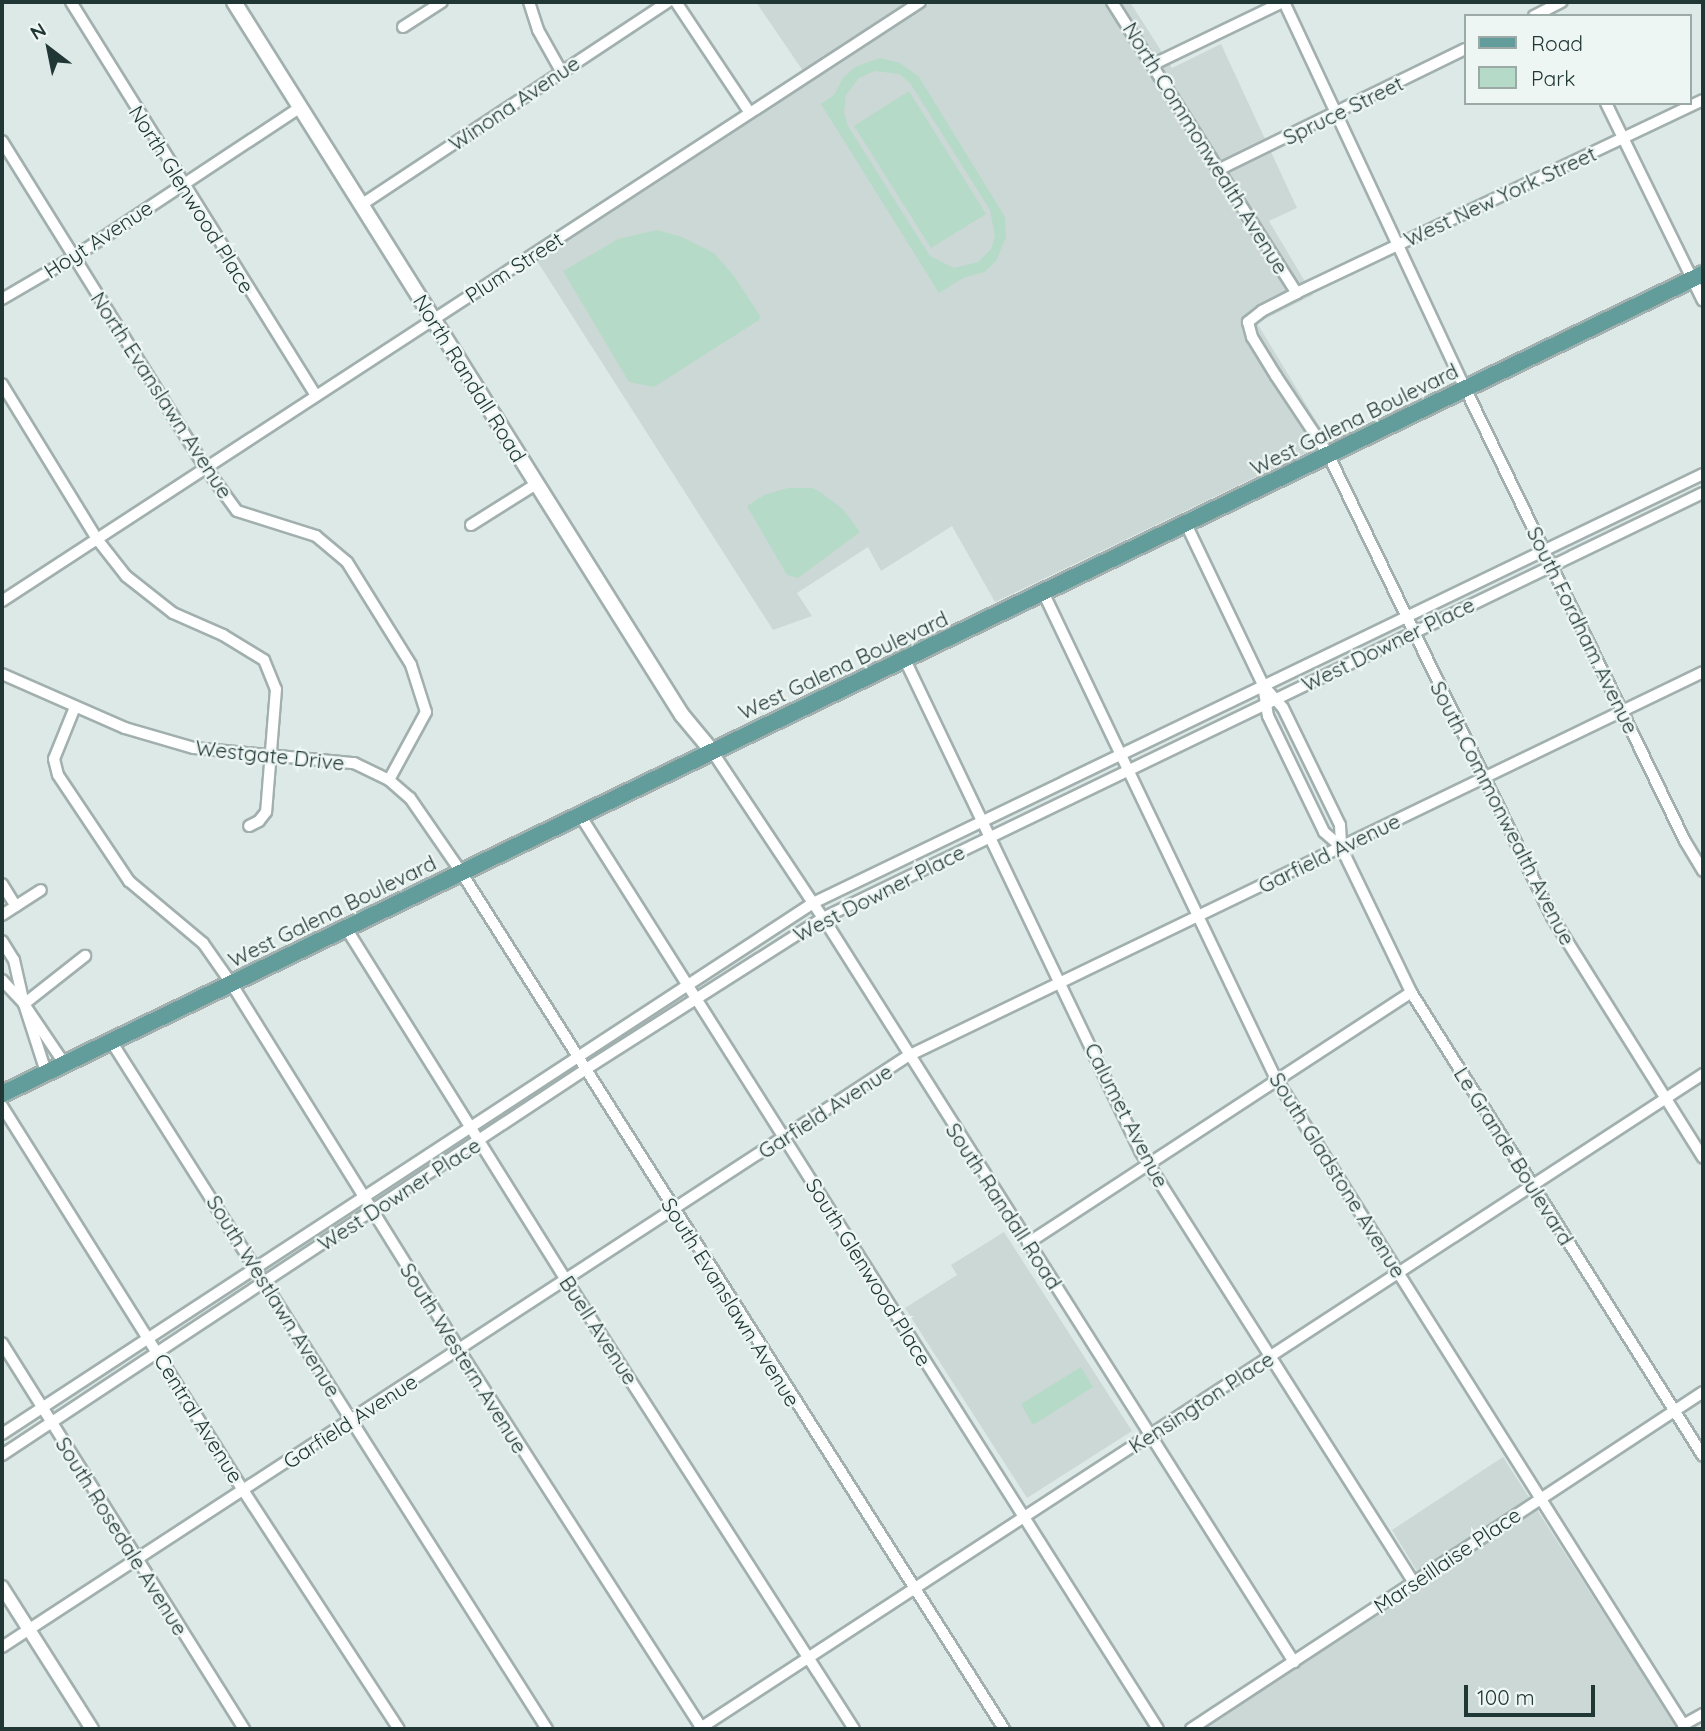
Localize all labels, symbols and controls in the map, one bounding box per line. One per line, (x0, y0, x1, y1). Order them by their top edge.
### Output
north arrow (14, 14, 84, 84)
legend (1464, 14, 1691, 105)
text: N (26, 17, 50, 45)
street label: North Commonwealth Avenue (1118, 17, 1294, 279)
text: Road (1531, 30, 1583, 56)
street label: Winona Avenue (444, 50, 584, 156)
text: Park (1531, 65, 1575, 91)
street label: Spruce Street (1279, 70, 1407, 150)
street label: North Glenwood Place (124, 101, 260, 297)
street label: West New York Street (1400, 140, 1600, 252)
street label: Hoyt Avenue (39, 195, 157, 283)
street label: Plum Street (460, 226, 568, 308)
street label: North Evanslawn Avenue (86, 287, 238, 503)
street label: North Randall Road (408, 290, 532, 466)
street label: West Galena Boulevard (1246, 358, 1462, 480)
street label: South Fordham Avenue (1522, 522, 1644, 738)
street label: West Downer Place (1298, 591, 1478, 697)
street label: West Galena Boulevard (734, 605, 952, 725)
street label: South Commonwealth Avenue (1425, 677, 1581, 949)
street label: Westgate Drive (194, 735, 346, 775)
street label: Garfield Avenue (1254, 808, 1404, 898)
street label: West Downer Place (789, 839, 969, 947)
street label: West Galena Boulevard (224, 850, 440, 972)
street label: Calumet Avenue (1080, 1039, 1174, 1191)
street label: Garfield Avenue (753, 1058, 897, 1164)
street label: Le Grande Boulevard (1449, 1062, 1579, 1250)
street label: South Gladstone Avenue (1264, 1068, 1412, 1282)
street label: South Randall Road (941, 1118, 1067, 1294)
street label: West Downer Place (313, 1132, 485, 1256)
street label: South Glenwood Place (801, 1173, 937, 1371)
street label: South Westlawn Avenue (202, 1191, 346, 1401)
street label: South Evanslawn Avenue (656, 1193, 806, 1411)
street label: South Western Avenue (395, 1258, 533, 1458)
street label: Buell Avenue (554, 1271, 644, 1389)
street label: Kensington Place (1124, 1346, 1278, 1458)
street label: Central Avenue (149, 1349, 249, 1487)
street label: Garfield Avenue (278, 1368, 422, 1474)
street label: South Rosedale Avenue (51, 1432, 193, 1640)
street label: Marseillaise Place (1369, 1502, 1525, 1618)
scale bar (1467, 1672, 1598, 1716)
text: 100 m (1477, 1684, 1535, 1710)

